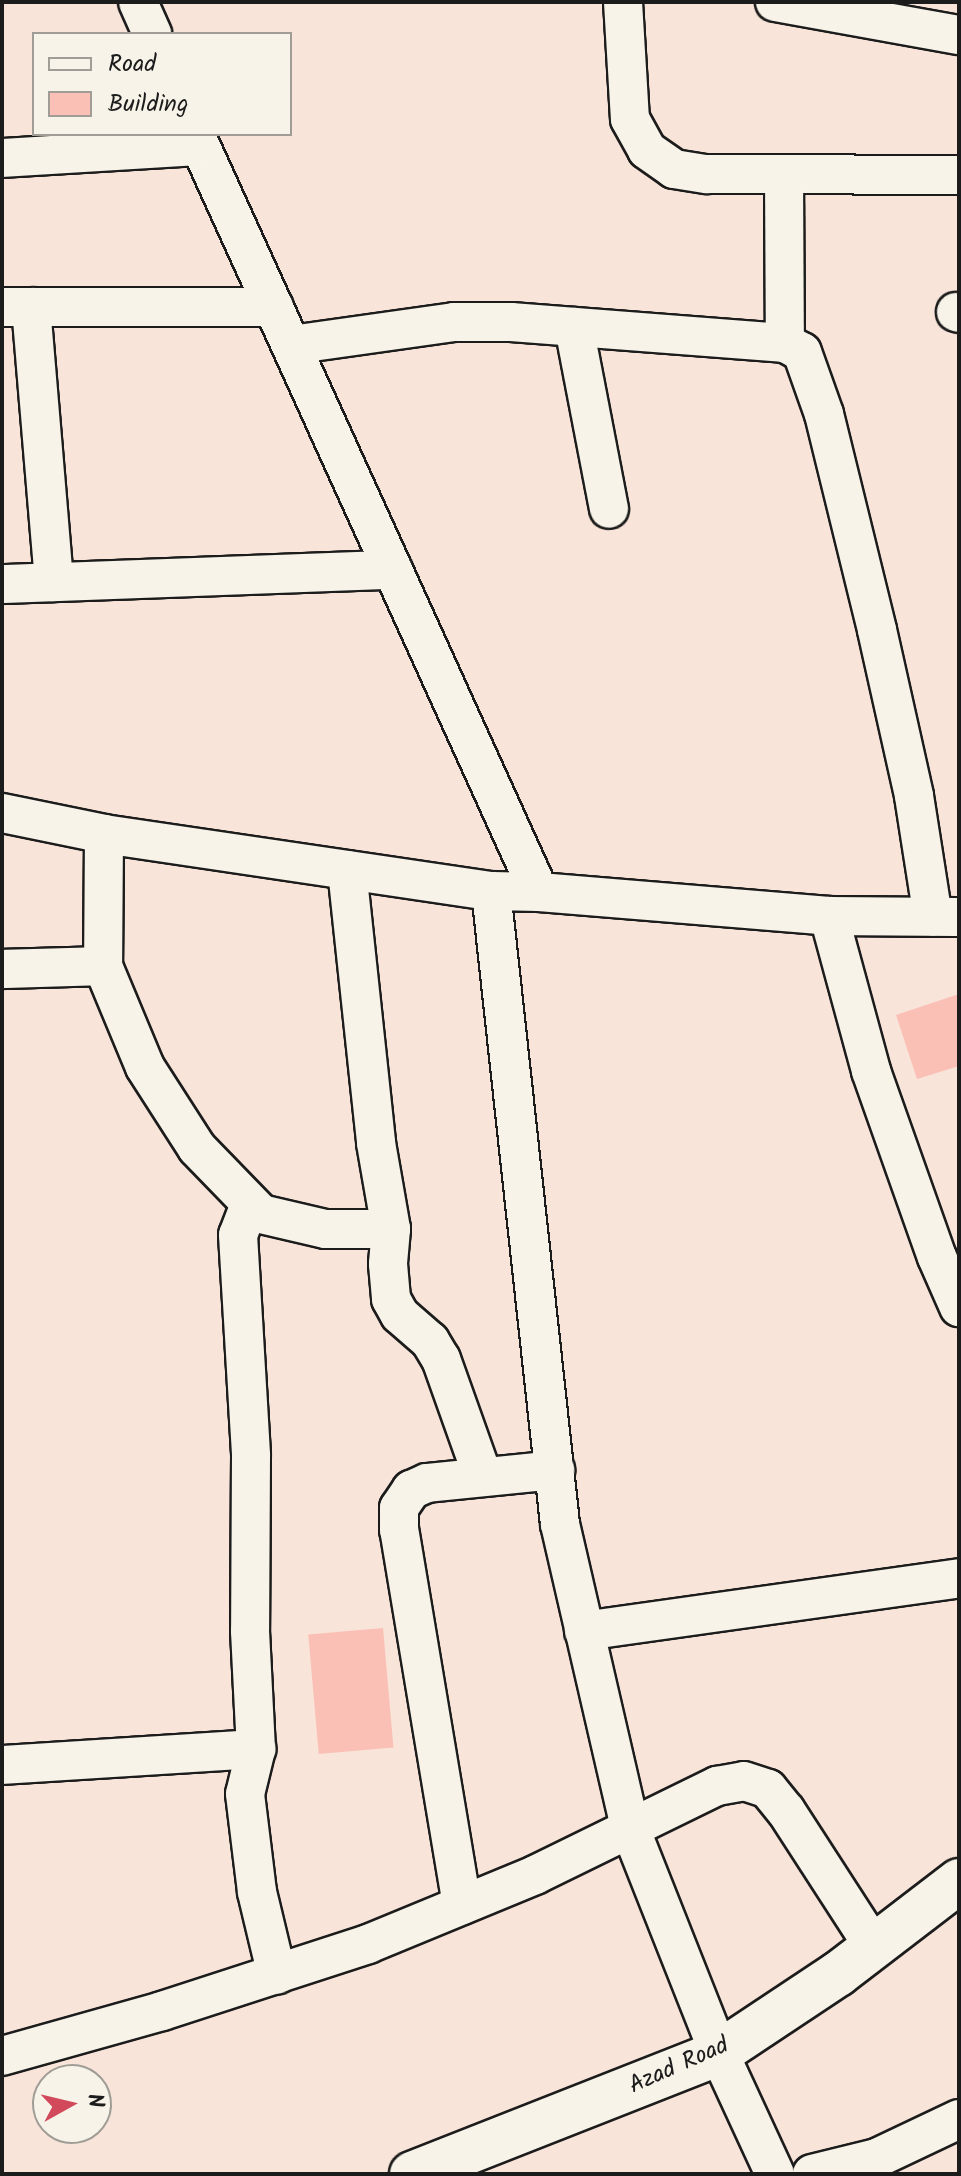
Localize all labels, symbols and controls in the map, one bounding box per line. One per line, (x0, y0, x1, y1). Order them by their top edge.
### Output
legend (32, 32, 292, 136)
text: Road (108, 45, 156, 84)
text: Building (108, 85, 188, 124)
street label: Azad Road (625, 2031, 733, 2101)
north arrow (32, 2064, 112, 2144)
text: N (76, 2092, 113, 2110)

